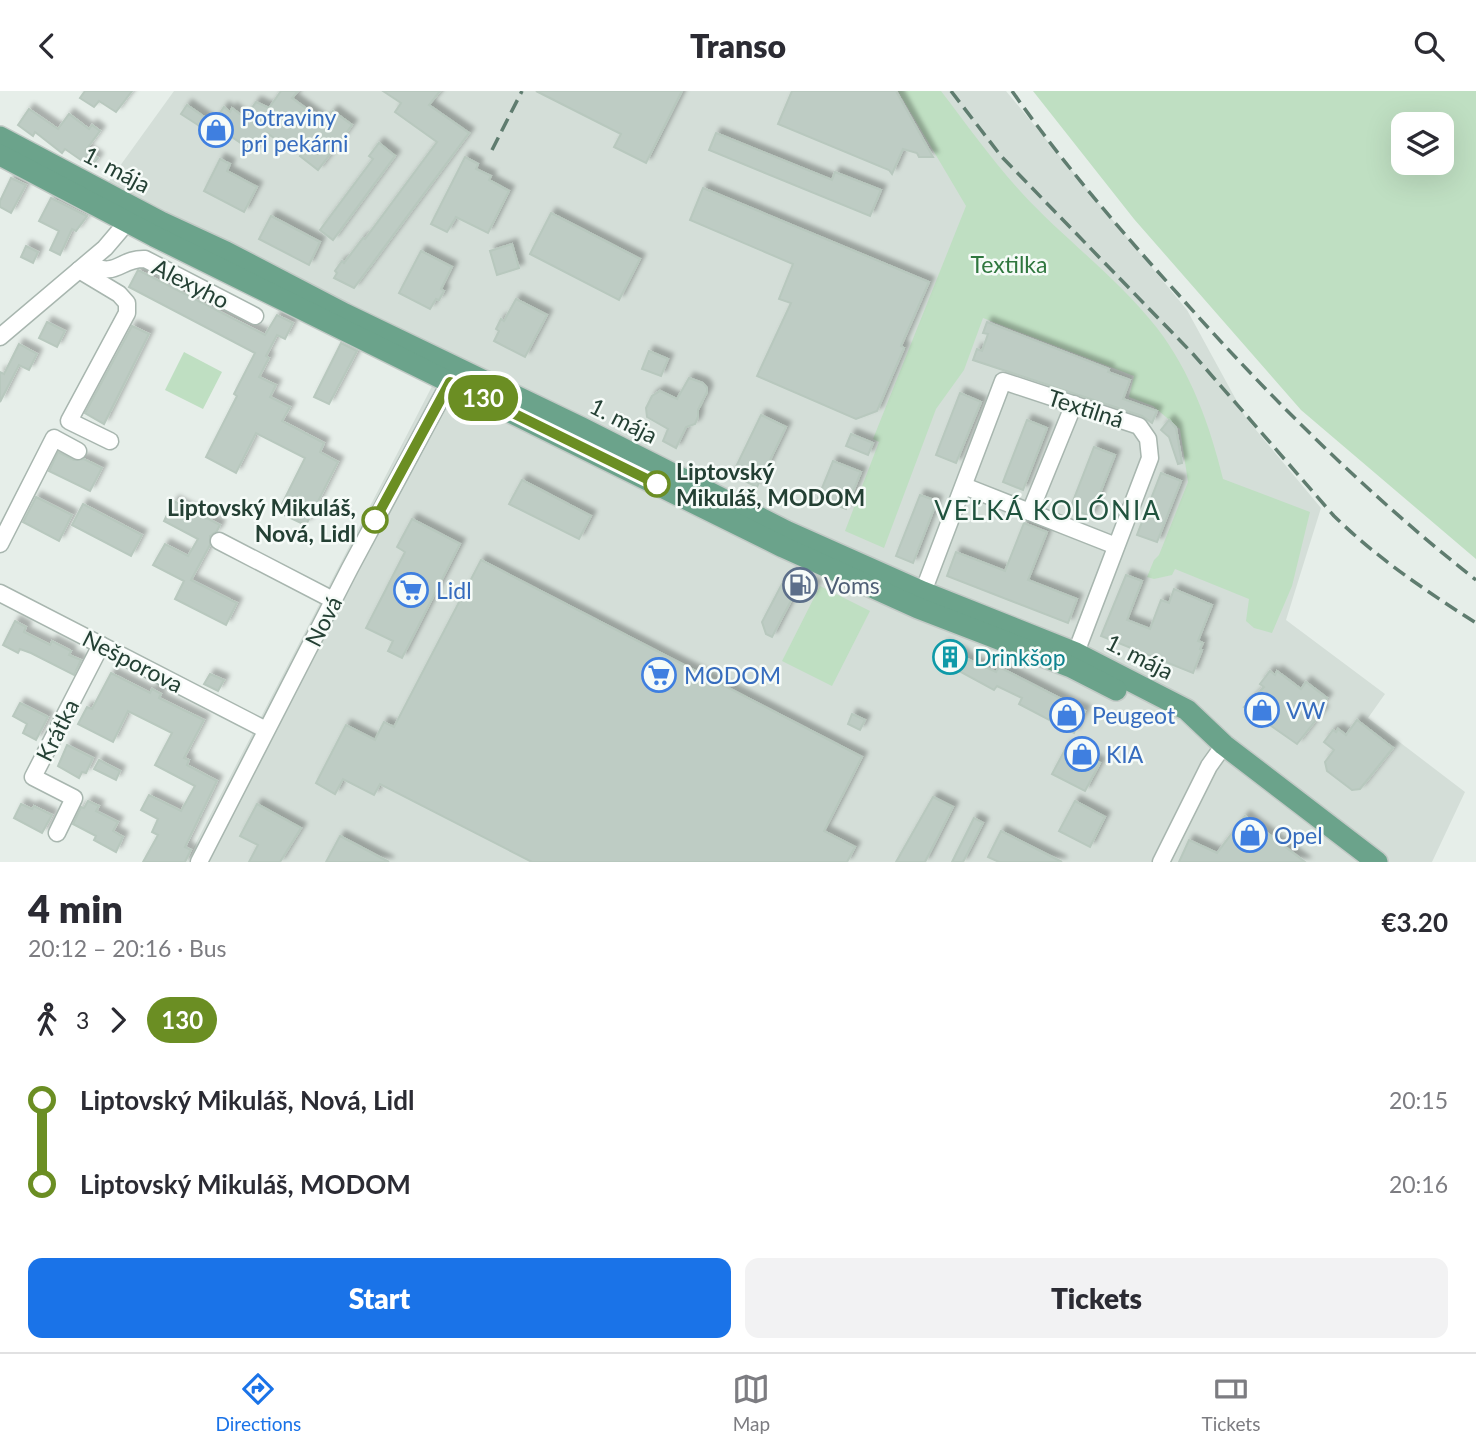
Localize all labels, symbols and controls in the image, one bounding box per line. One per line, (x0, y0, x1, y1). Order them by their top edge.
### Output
text: Transo (690, 26, 786, 65)
icon: back (28, 27, 66, 65)
icon: search (1410, 27, 1448, 65)
place label: Potraviny pri pekárni (241, 103, 349, 157)
shop icon: Potraviny pri pekárni (197, 111, 235, 149)
map controls (1391, 112, 1454, 175)
button: layers (1391, 112, 1454, 175)
street label: 1. mája (79, 140, 155, 198)
park label: Textilka (971, 250, 1047, 278)
street label: Alexyho (148, 252, 234, 314)
line badge: 130 (443, 375, 523, 421)
text: 130 (462, 383, 504, 412)
street label: Textilná (1045, 383, 1127, 433)
street label: 1. mája (586, 391, 662, 449)
place label: Liptovský Mikuláš, MODOM (676, 457, 865, 511)
marker: Liptovský Mikuláš, MODOM (644, 471, 670, 497)
place label: Liptovský Mikuláš, Nová, Lidl (167, 493, 356, 547)
district label: VEĽKÁ KOLÓNIA (934, 494, 1162, 526)
marker: Liptovský Mikuláš, Nová, Lidl (362, 507, 388, 533)
fuel station icon: Voms (781, 566, 819, 604)
supermarket icon: Lidl (392, 571, 430, 609)
place label: Voms (824, 571, 880, 599)
place label: Lidl (436, 576, 472, 604)
street label: Nová (299, 591, 347, 651)
street label: Nešporova (78, 624, 188, 698)
street label: 1. mája (1102, 627, 1178, 685)
building icon: Drinkšop (931, 638, 969, 676)
place label: Drinkšop (974, 643, 1066, 671)
supermarket icon: MODOM (640, 656, 678, 694)
place label: MODOM (684, 661, 781, 689)
shop icon: VW (1243, 691, 1281, 729)
street label: Krátka (30, 694, 84, 766)
shop icon: Peugeot (1048, 696, 1086, 734)
place label: VW (1286, 696, 1326, 724)
place label: Peugeot (1092, 701, 1176, 729)
shop icon: KIA (1063, 735, 1101, 773)
place label: KIA (1106, 740, 1144, 768)
shop icon: Opel (1231, 816, 1269, 854)
place label: Opel (1274, 821, 1323, 849)
text: 4 min (28, 885, 123, 931)
text: €3.20 (1382, 906, 1448, 938)
text: 20:12 – 20:16 · Bus (28, 934, 227, 962)
icon: walk (28, 1001, 66, 1039)
icon: forward (99, 1001, 137, 1039)
text: 130 (161, 1005, 203, 1034)
text: 3 (76, 1006, 89, 1034)
text: Liptovský Mikuláš, Nová, Lidl (80, 1084, 414, 1116)
text: 20:15 (1389, 1086, 1448, 1114)
text: Liptovský Mikuláš, MODOM (80, 1168, 411, 1200)
text: 20:16 (1389, 1170, 1448, 1198)
button: Start (28, 1258, 731, 1338)
button: Tickets (745, 1258, 1448, 1338)
tab: Directions (216, 1370, 301, 1435)
tab: Map (732, 1370, 770, 1435)
tab: Tickets (1202, 1370, 1260, 1435)

